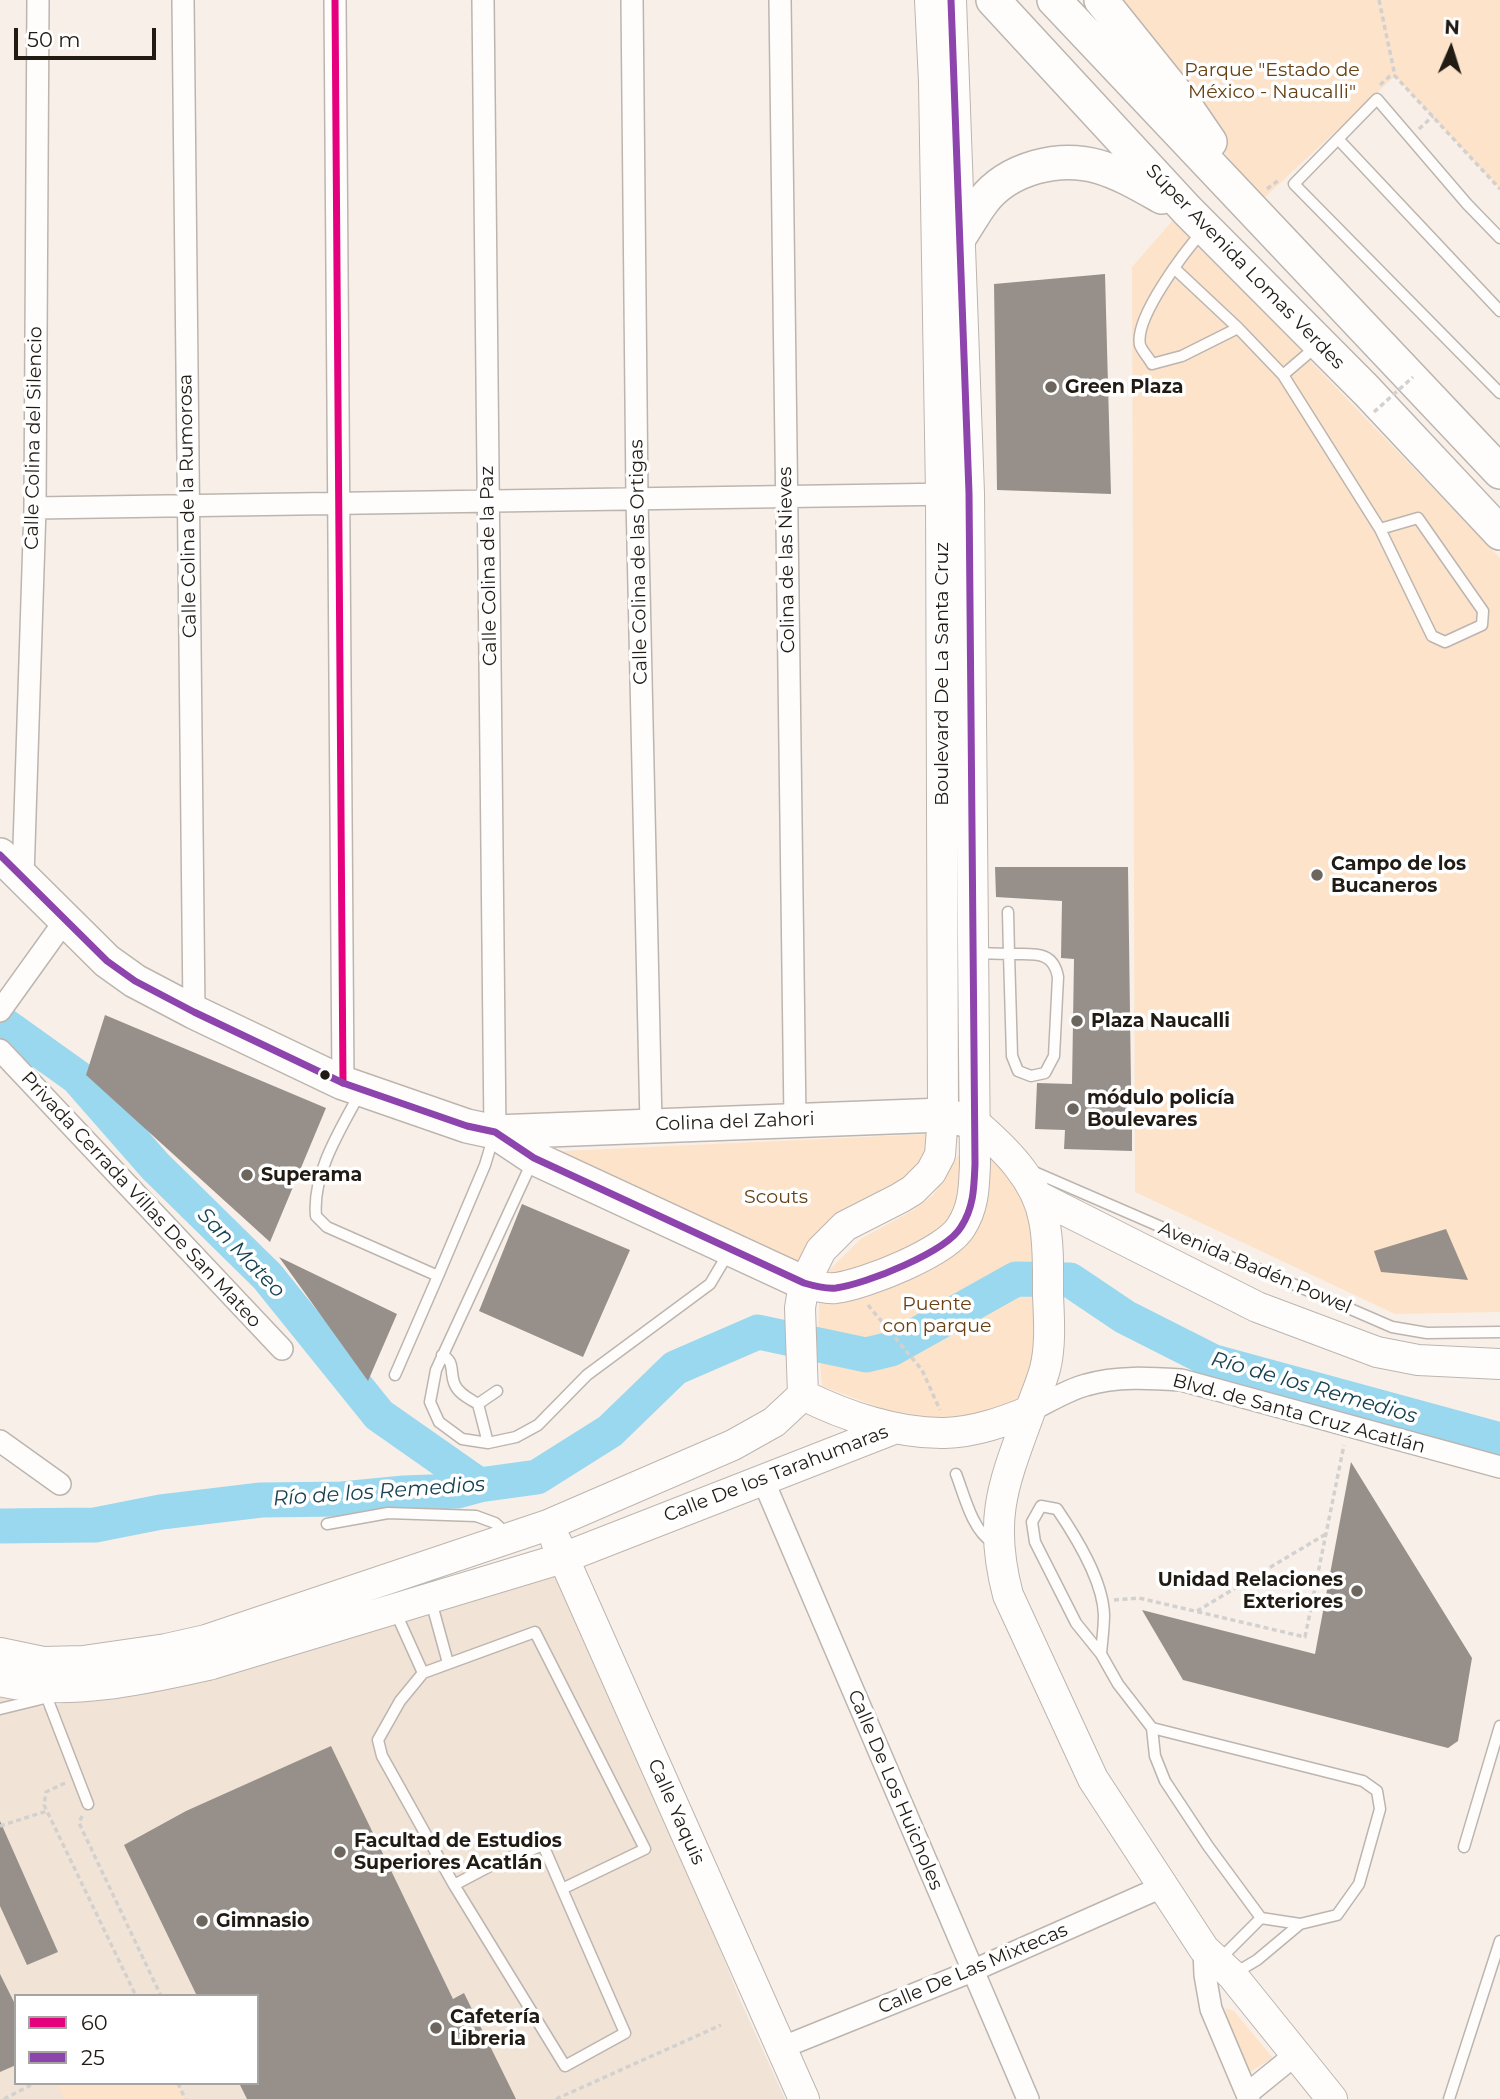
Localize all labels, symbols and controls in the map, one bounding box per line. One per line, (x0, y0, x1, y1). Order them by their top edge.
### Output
scale bar (18, 14, 159, 58)
north arrow (1416, 14, 1486, 84)
text: N (1444, 16, 1460, 39)
text: 50 m (27, 27, 81, 52)
park label: Parque "Estado de México - Naucalli" (1184, 59, 1360, 103)
street label: Súper Avenida Lomas Verdes (1141, 160, 1349, 374)
street label: Calle Colina del Silencio (21, 326, 47, 550)
street label: Calle Colina de la Rumorosa (174, 374, 202, 638)
place label: Green Plaza (1065, 376, 1184, 398)
marker: Green Plaza (1043, 379, 1059, 395)
street label: Calle Colina de las Ortigas (625, 439, 653, 685)
street label: Calle Colina de la Paz (476, 466, 502, 666)
street label: Colina de las Nieves (774, 466, 800, 654)
street label: Boulevard De La Santa Cruz (931, 542, 953, 806)
place label: Campo de los Bucaneros (1331, 853, 1466, 897)
marker: Campo de los Bucaneros (1309, 867, 1325, 883)
place label: Plaza Naucalli (1091, 1010, 1230, 1032)
marker: Plaza Naucalli (1069, 1013, 1085, 1029)
street label: Privada Cerrada Villas De San Mateo (16, 1067, 266, 1333)
unlabelled marker (318, 1068, 332, 1082)
place label: módulo policía Boulevares (1087, 1087, 1235, 1131)
marker: módulo policía Boulevares (1065, 1101, 1081, 1117)
street label: Colina del Zahori (655, 1108, 815, 1136)
place label: Superama (261, 1164, 362, 1186)
marker: Superama (239, 1167, 255, 1183)
park label: Scouts (744, 1186, 808, 1208)
water label: San Mateo (192, 1203, 290, 1303)
street label: Avenida Badén Powel (1155, 1217, 1355, 1319)
park label: Puente con parque (883, 1293, 991, 1337)
water label: Río de los Remedios (1208, 1347, 1420, 1429)
street label: Blvd. de Santa Cruz Acatlán (1170, 1369, 1428, 1459)
street label: Calle De los Tarahumaras (661, 1421, 891, 1527)
water label: Río de los Remedios (272, 1472, 486, 1512)
place label: Unidad Relaciones Exteriores (1158, 1569, 1343, 1613)
marker: Unidad Relaciones Exteriores (1349, 1583, 1365, 1599)
street label: Calle De Los Huicholes (842, 1687, 948, 1893)
street label: Calle Yaquis (643, 1756, 709, 1868)
place label: Facultad de Estudios Superiores Acatlán (354, 1830, 562, 1874)
marker: Facultad de Estudios Superiores Acatlán (332, 1844, 348, 1860)
place label: Gimnasio (216, 1910, 309, 1932)
marker: Gimnasio (194, 1913, 210, 1929)
street label: Calle De Las Mixtecas (875, 1919, 1071, 2019)
legend (14, 1994, 259, 2085)
place label: Cafetería Libreria (450, 2006, 540, 2050)
text: 60 (81, 2010, 108, 2035)
marker: Cafetería Libreria (428, 2020, 444, 2036)
text: 25 (81, 2045, 105, 2070)

